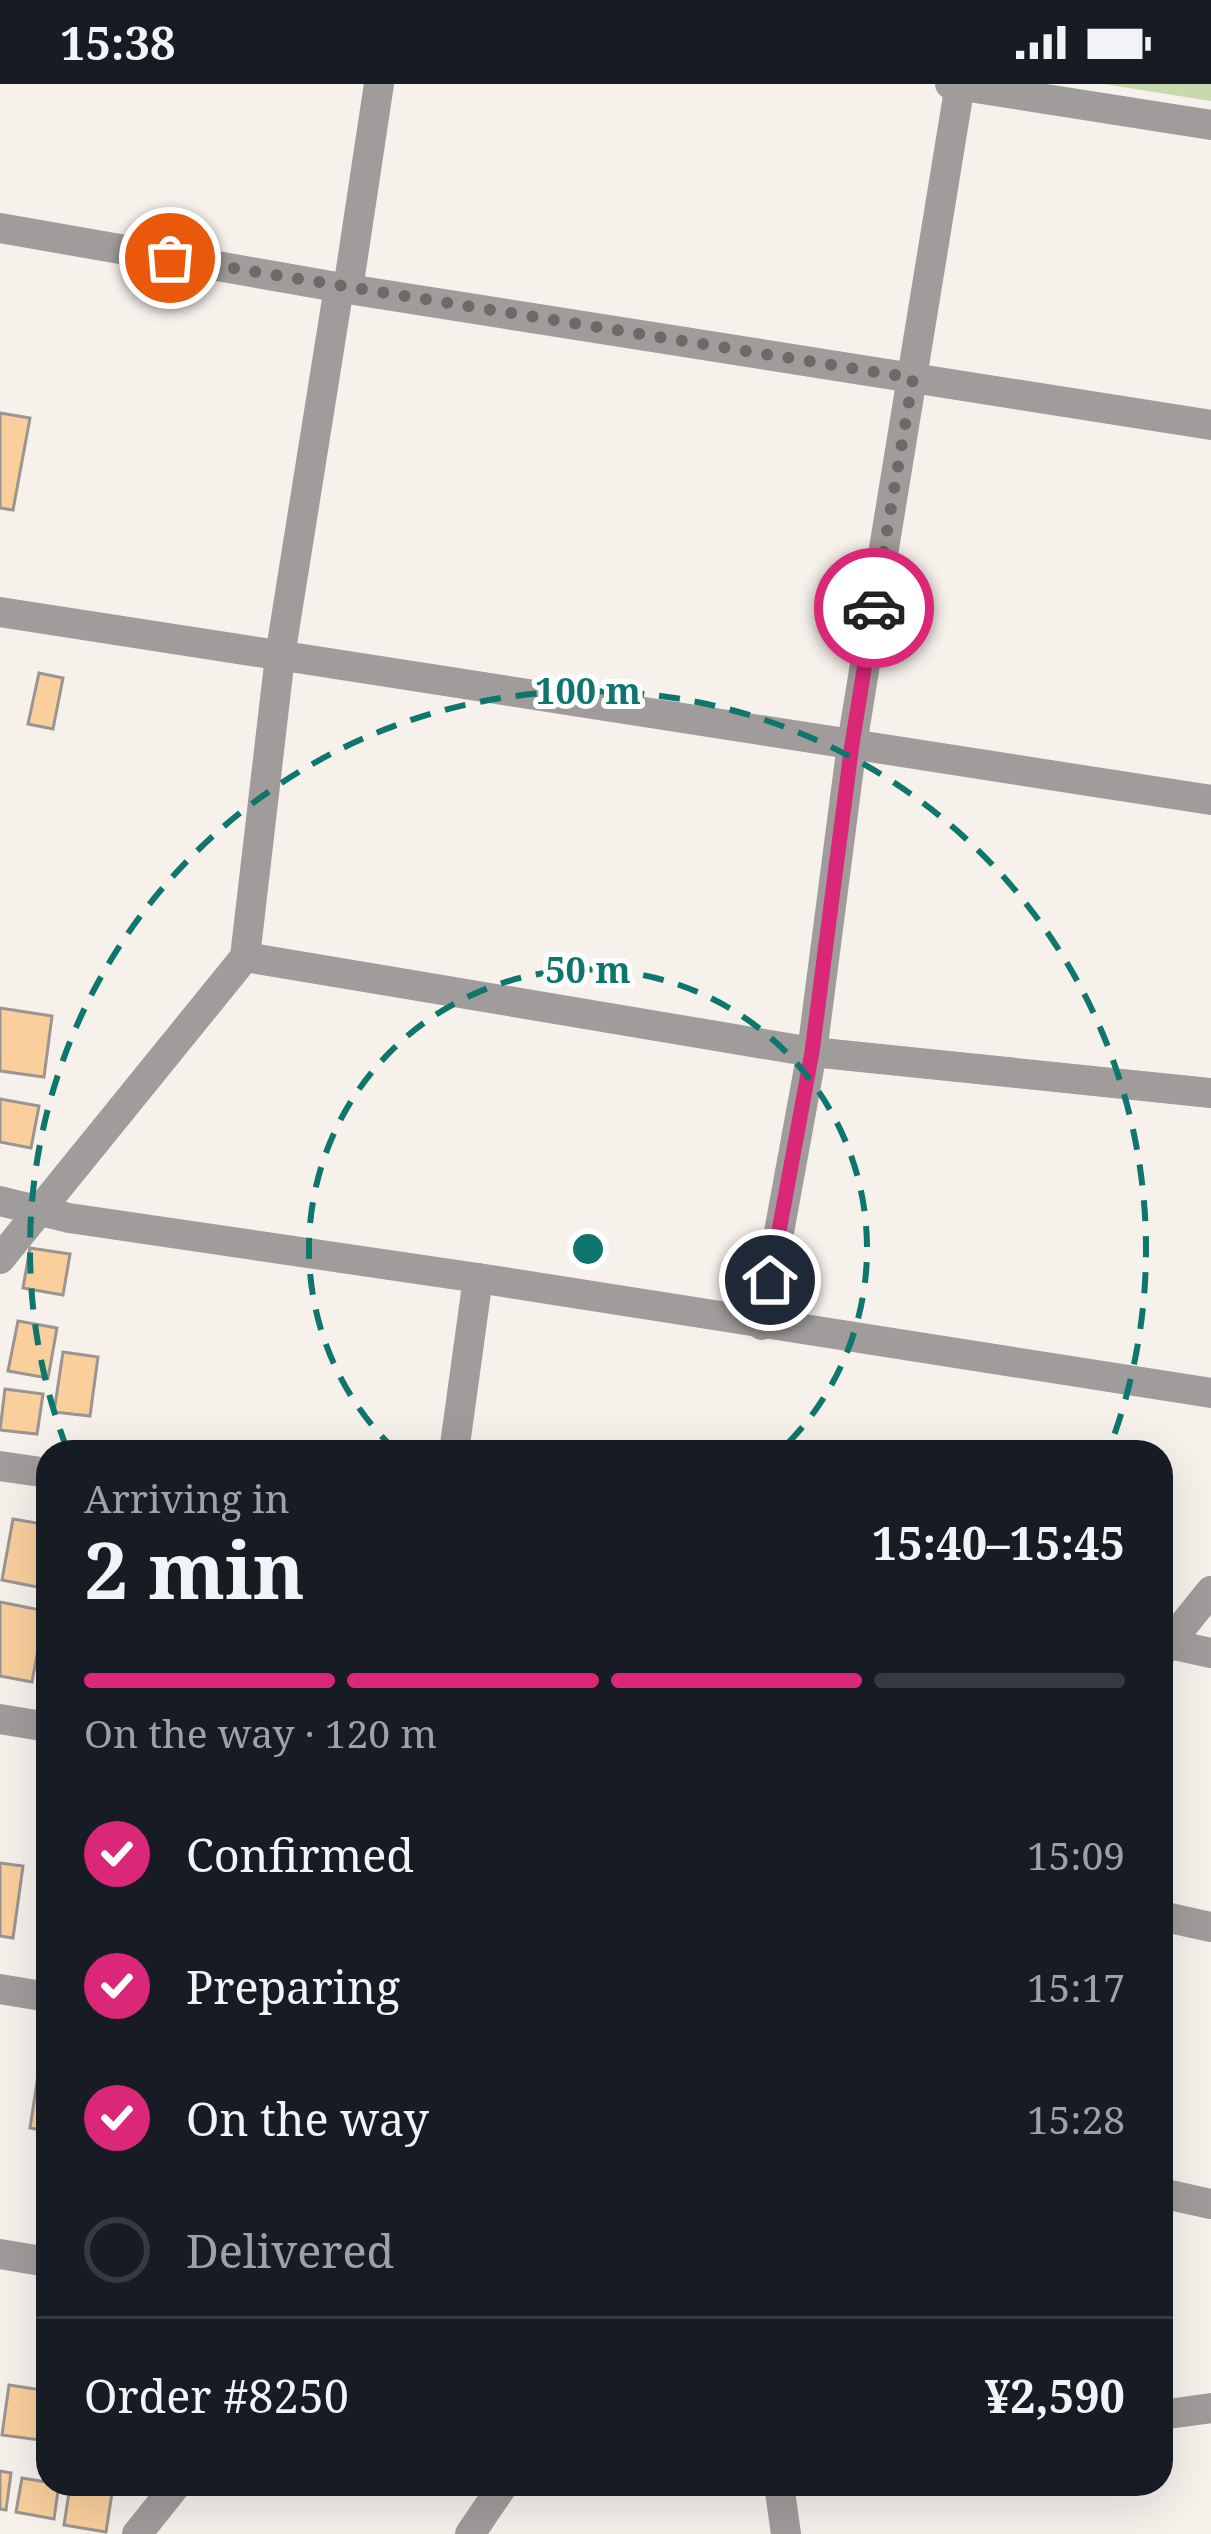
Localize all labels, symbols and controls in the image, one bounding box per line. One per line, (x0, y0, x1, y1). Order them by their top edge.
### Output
text: 15:38 (60, 12, 175, 73)
pin (119, 207, 221, 309)
icon: bag (137, 225, 203, 291)
courier (814, 548, 934, 668)
icon: car (841, 575, 907, 641)
text: 100 m (535, 666, 641, 715)
text: 50 m (545, 945, 631, 994)
centre of rings (567, 1228, 609, 1270)
pin (719, 1229, 821, 1331)
icon: home (737, 1247, 803, 1313)
text: Arriving in (84, 1471, 290, 1524)
text: 15:40–15:45 (872, 1512, 1125, 1573)
text: 2 min (84, 1516, 305, 1622)
text: On the way · 120 m (84, 1706, 437, 1759)
icon: check (84, 1821, 150, 1887)
text: Confirmed (186, 1824, 414, 1885)
text: 15:09 (1027, 1828, 1125, 1881)
icon: check (84, 1953, 150, 2019)
text: Preparing (186, 1956, 400, 2017)
text: 15:17 (1027, 1960, 1125, 2013)
icon: check (84, 2085, 150, 2151)
text: On the way (186, 2088, 429, 2149)
text: 15:28 (1027, 2092, 1125, 2145)
text: Delivered (186, 2220, 394, 2281)
text: Order #8250 (84, 2365, 349, 2426)
text: ¥2,590 (985, 2365, 1125, 2426)

